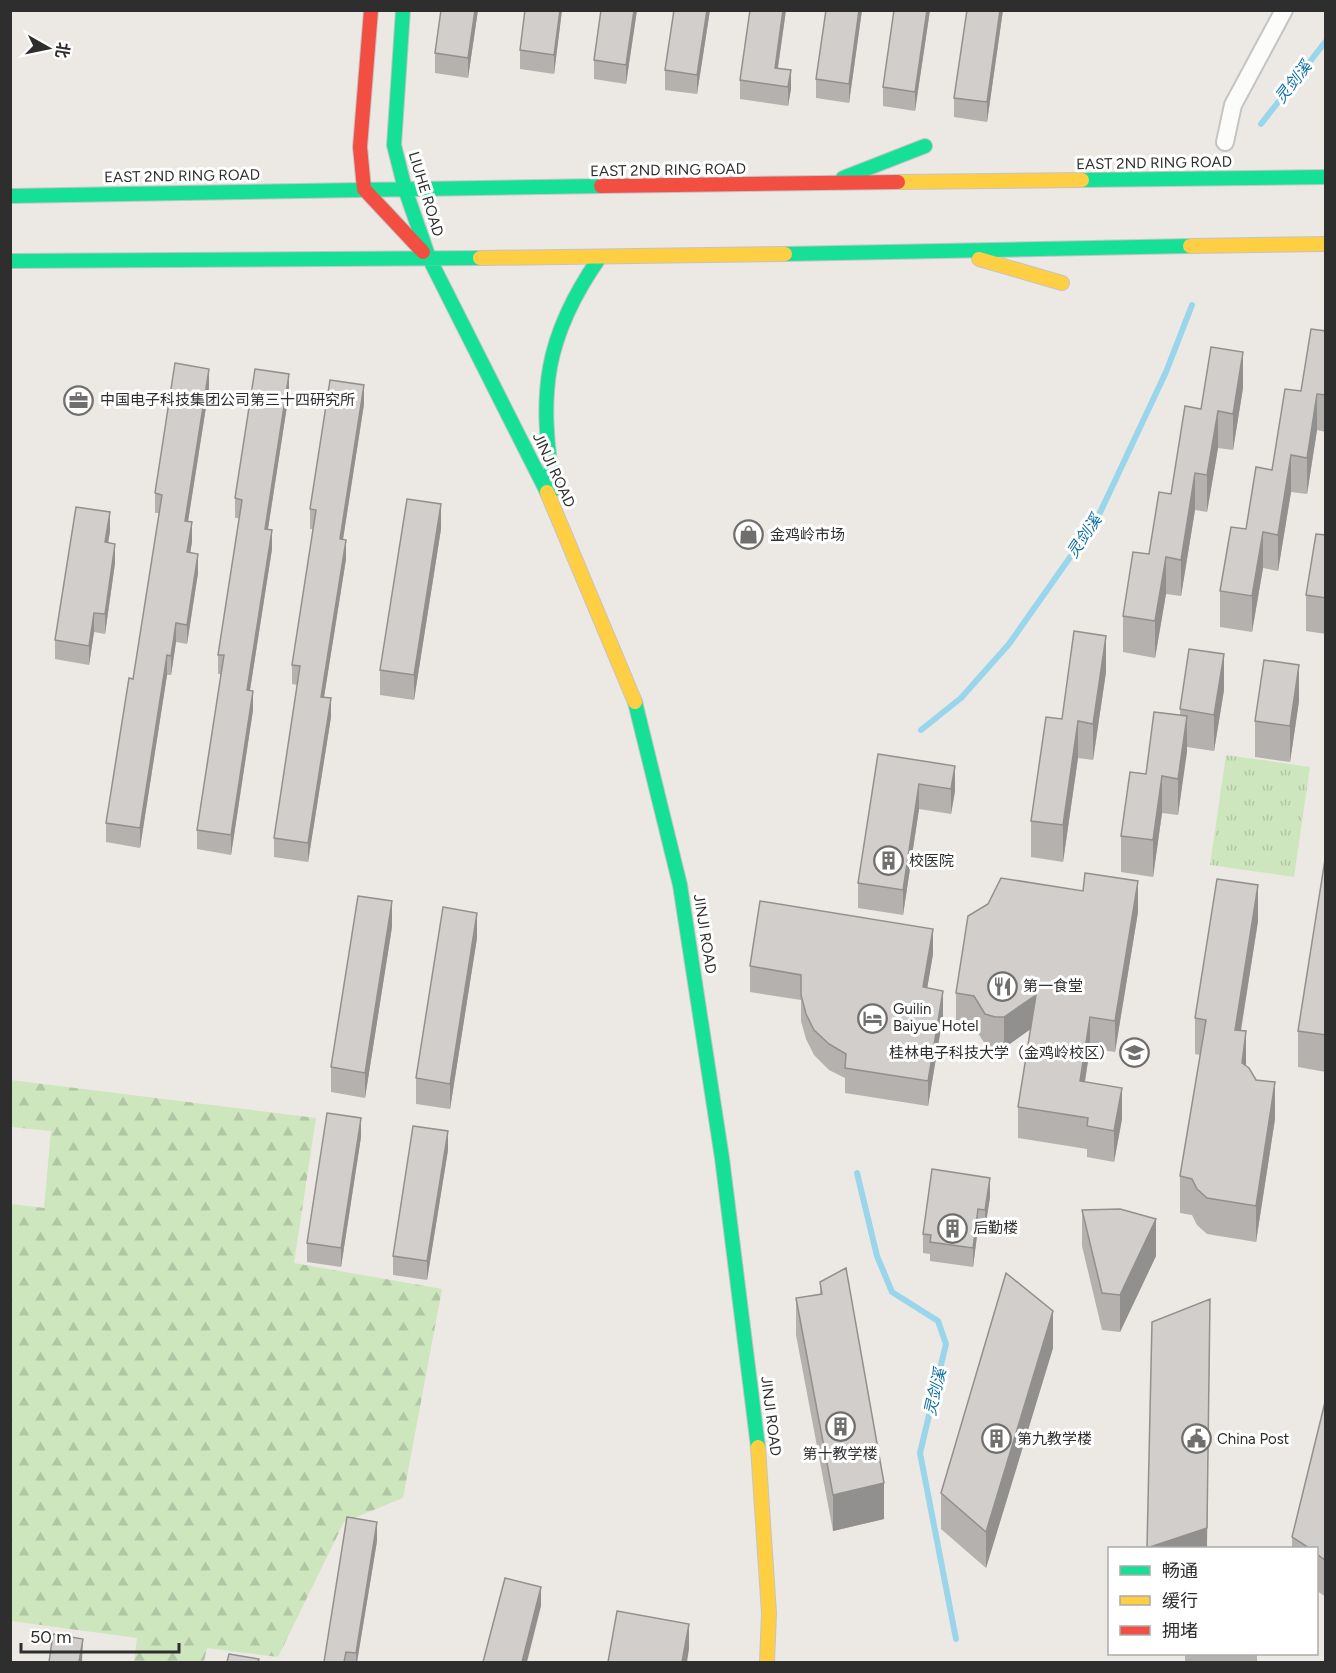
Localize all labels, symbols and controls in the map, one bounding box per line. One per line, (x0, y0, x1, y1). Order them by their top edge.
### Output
north arrow (18, 18, 78, 78)
text: 北 (52, 41, 73, 60)
water label: 灵剑溪 (1271, 56, 1316, 107)
street label: LIUHE ROAD (405, 149, 447, 239)
street label: EAST 2ND RING ROAD (1076, 153, 1232, 173)
street label: EAST 2ND RING ROAD (590, 160, 746, 180)
street label: EAST 2ND RING ROAD (104, 166, 260, 186)
office icon: 中国电子科技集团公司第三十四研究所 (63, 384, 95, 416)
place label: 中国电子科技集团公司第三十四研究所 (100, 391, 355, 409)
street label: JINJI ROAD (529, 430, 579, 510)
water label: 灵剑溪 (1063, 509, 1106, 561)
shop icon: 金鸡岭市场 (733, 519, 765, 551)
place label: 金鸡岭市场 (770, 526, 845, 544)
building icon: 校医院 (872, 845, 904, 877)
place label: 校医院 (909, 852, 954, 870)
street label: JINJI ROAD (690, 893, 720, 975)
restaurant icon: 第一食堂 (986, 970, 1018, 1002)
place label: 第一食堂 (1023, 977, 1083, 995)
place label: Guilin Baiyue Hotel (893, 1000, 979, 1035)
hotel icon: Guilin Baiyue Hotel (856, 1002, 888, 1034)
school or university icon: 桂林电子科技大学（金鸡岭校区） (1119, 1037, 1151, 1069)
place label: 桂林电子科技大学（金鸡岭校区） (889, 1044, 1114, 1062)
building icon: 后勤楼 (936, 1212, 968, 1244)
place label: 后勤楼 (973, 1219, 1018, 1237)
water label: 灵剑溪 (920, 1365, 950, 1418)
street label: JINJI ROAD (757, 1375, 785, 1457)
building icon: 第十教学楼 (824, 1411, 856, 1443)
building icon: 第九教学楼 (980, 1423, 1012, 1455)
public building icon: China Post (1180, 1423, 1212, 1455)
place label: 第九教学楼 (1017, 1430, 1092, 1448)
place label: China Post (1217, 1430, 1290, 1448)
place label: 第十教学楼 (802, 1445, 878, 1463)
legend (1108, 1547, 1318, 1655)
text: 畅通 (1162, 1560, 1198, 1582)
text: 缓行 (1162, 1590, 1198, 1612)
scale bar (21, 1616, 178, 1654)
text: 拥堵 (1162, 1620, 1198, 1642)
text: 50 m (30, 1626, 72, 1648)

